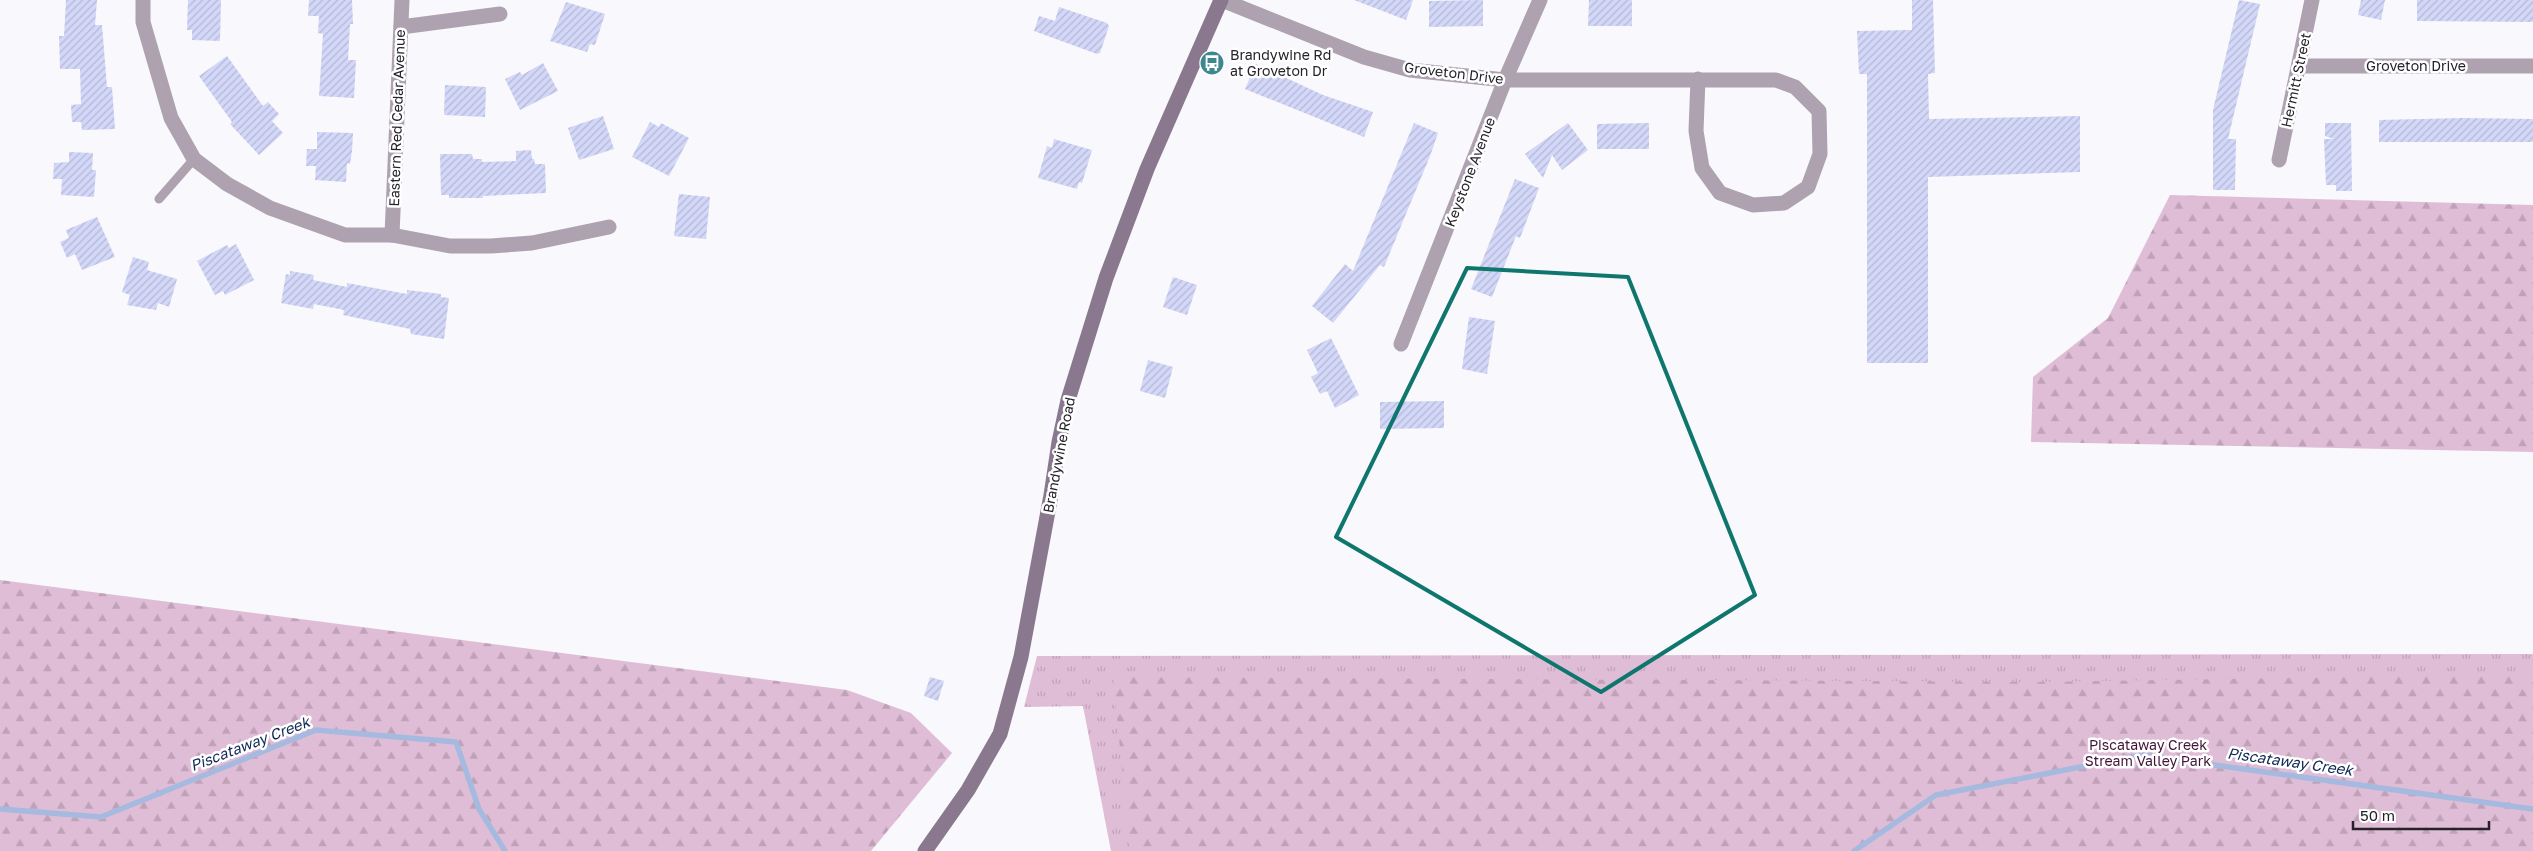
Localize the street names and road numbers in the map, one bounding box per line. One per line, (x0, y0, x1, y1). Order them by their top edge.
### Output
street label: Eastern Red Cedar Avenue (385, 29, 408, 207)
street label: Hermitt Street (2277, 31, 2314, 129)
street label: Groveton Drive (2366, 57, 2466, 74)
street label: Groveton Drive (1403, 58, 1505, 87)
street label: Keystone Avenue (1441, 115, 1498, 229)
street label: Brandywine Road (1039, 396, 1078, 514)

